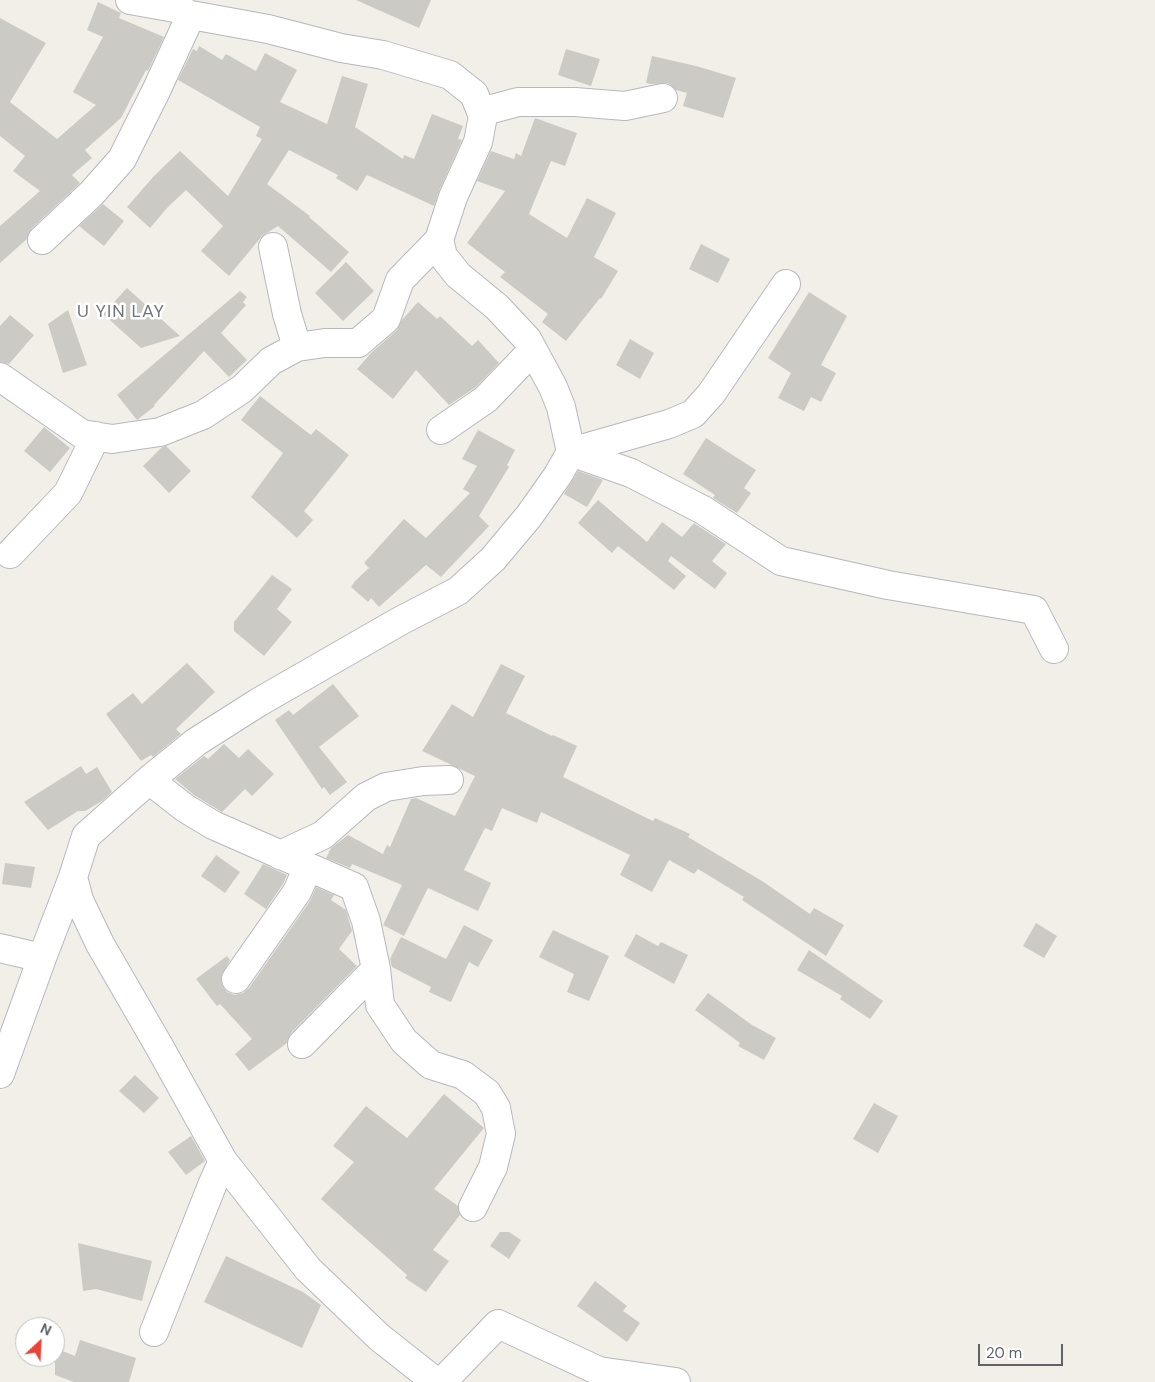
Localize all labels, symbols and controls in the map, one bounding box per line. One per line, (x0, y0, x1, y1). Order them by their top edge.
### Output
district label: U YIN LAY (76, 301, 166, 323)
north arrow (15, 1317, 65, 1367)
text: N (37, 1319, 54, 1340)
scale bar (980, 1334, 1065, 1366)
text: 20 m (986, 1343, 1022, 1363)

